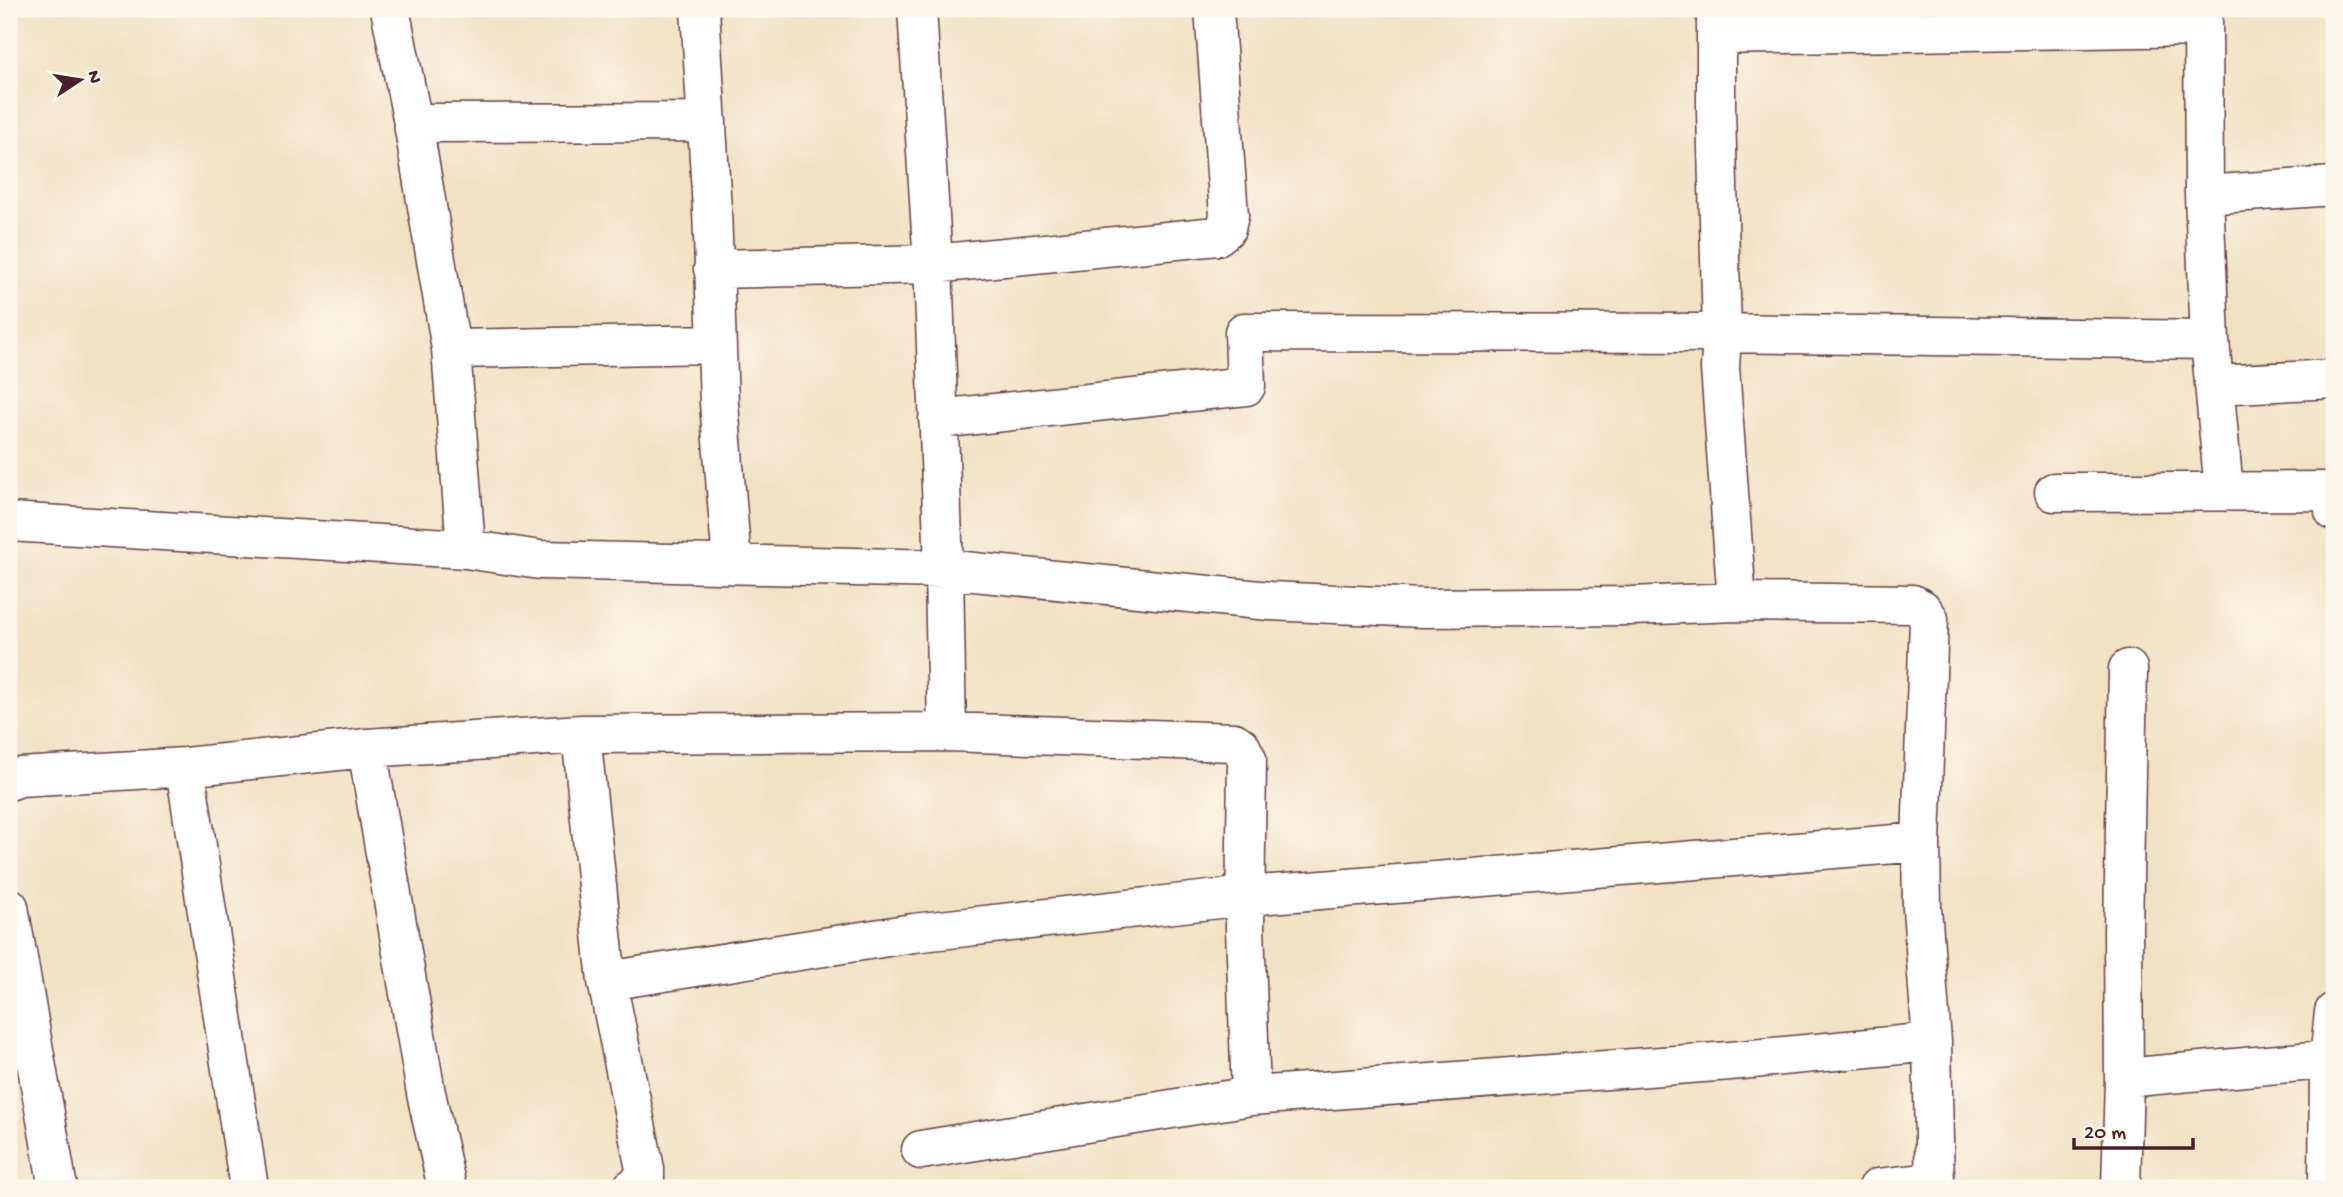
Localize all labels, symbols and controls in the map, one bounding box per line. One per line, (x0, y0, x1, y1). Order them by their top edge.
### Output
north arrow (46, 46, 116, 116)
text: N (81, 69, 106, 86)
scale bar (2074, 1106, 2192, 1150)
text: 20 m (2084, 1122, 2126, 1147)

